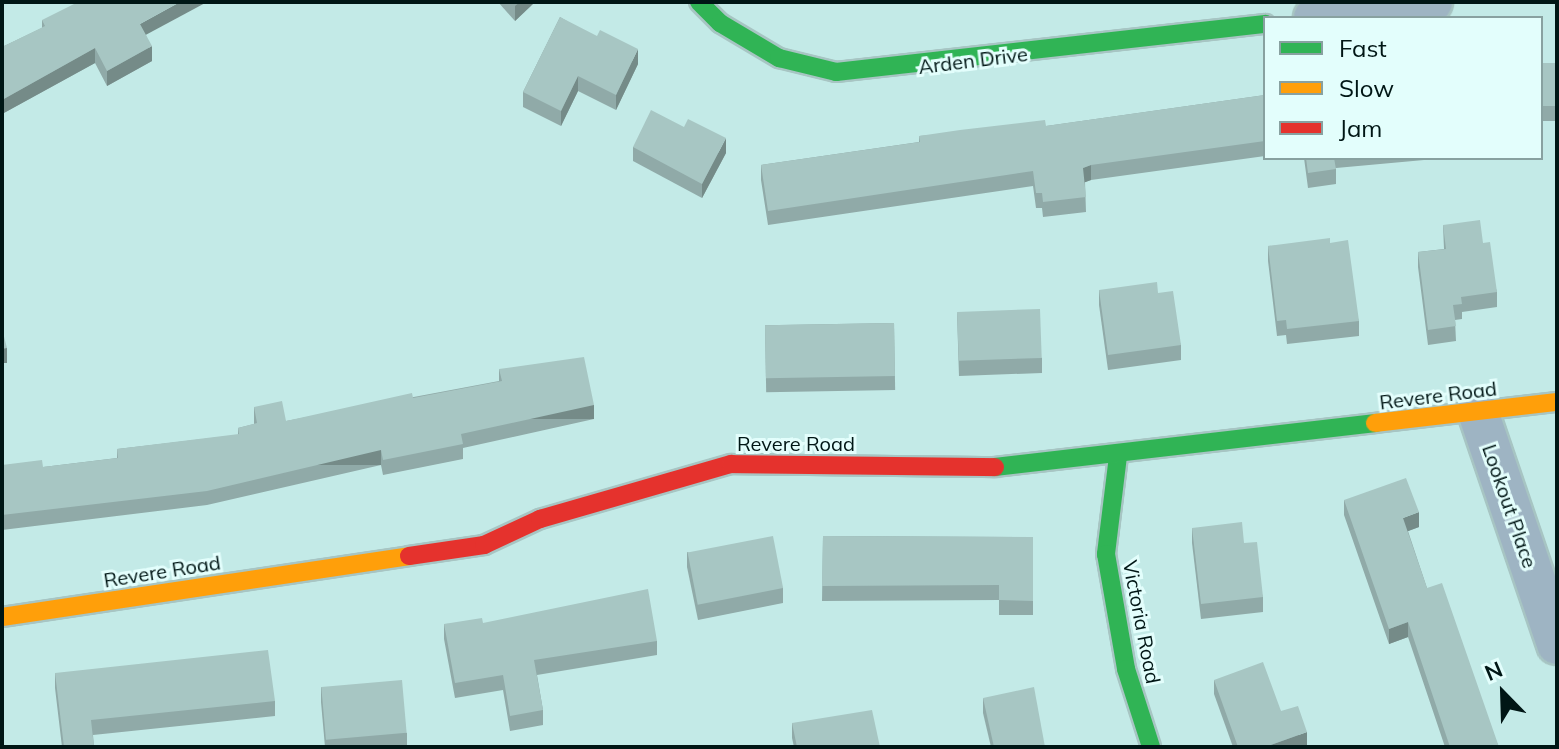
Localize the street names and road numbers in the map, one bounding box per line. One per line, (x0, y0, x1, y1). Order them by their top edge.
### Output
street label: Arden Drive (917, 41, 1029, 79)
street label: Revere Road (1378, 376, 1498, 414)
street label: Revere Road (737, 431, 855, 455)
street label: Lookout Place (1478, 441, 1542, 571)
street label: Revere Road (102, 550, 222, 592)
street label: Victoria Road (1118, 558, 1166, 686)

